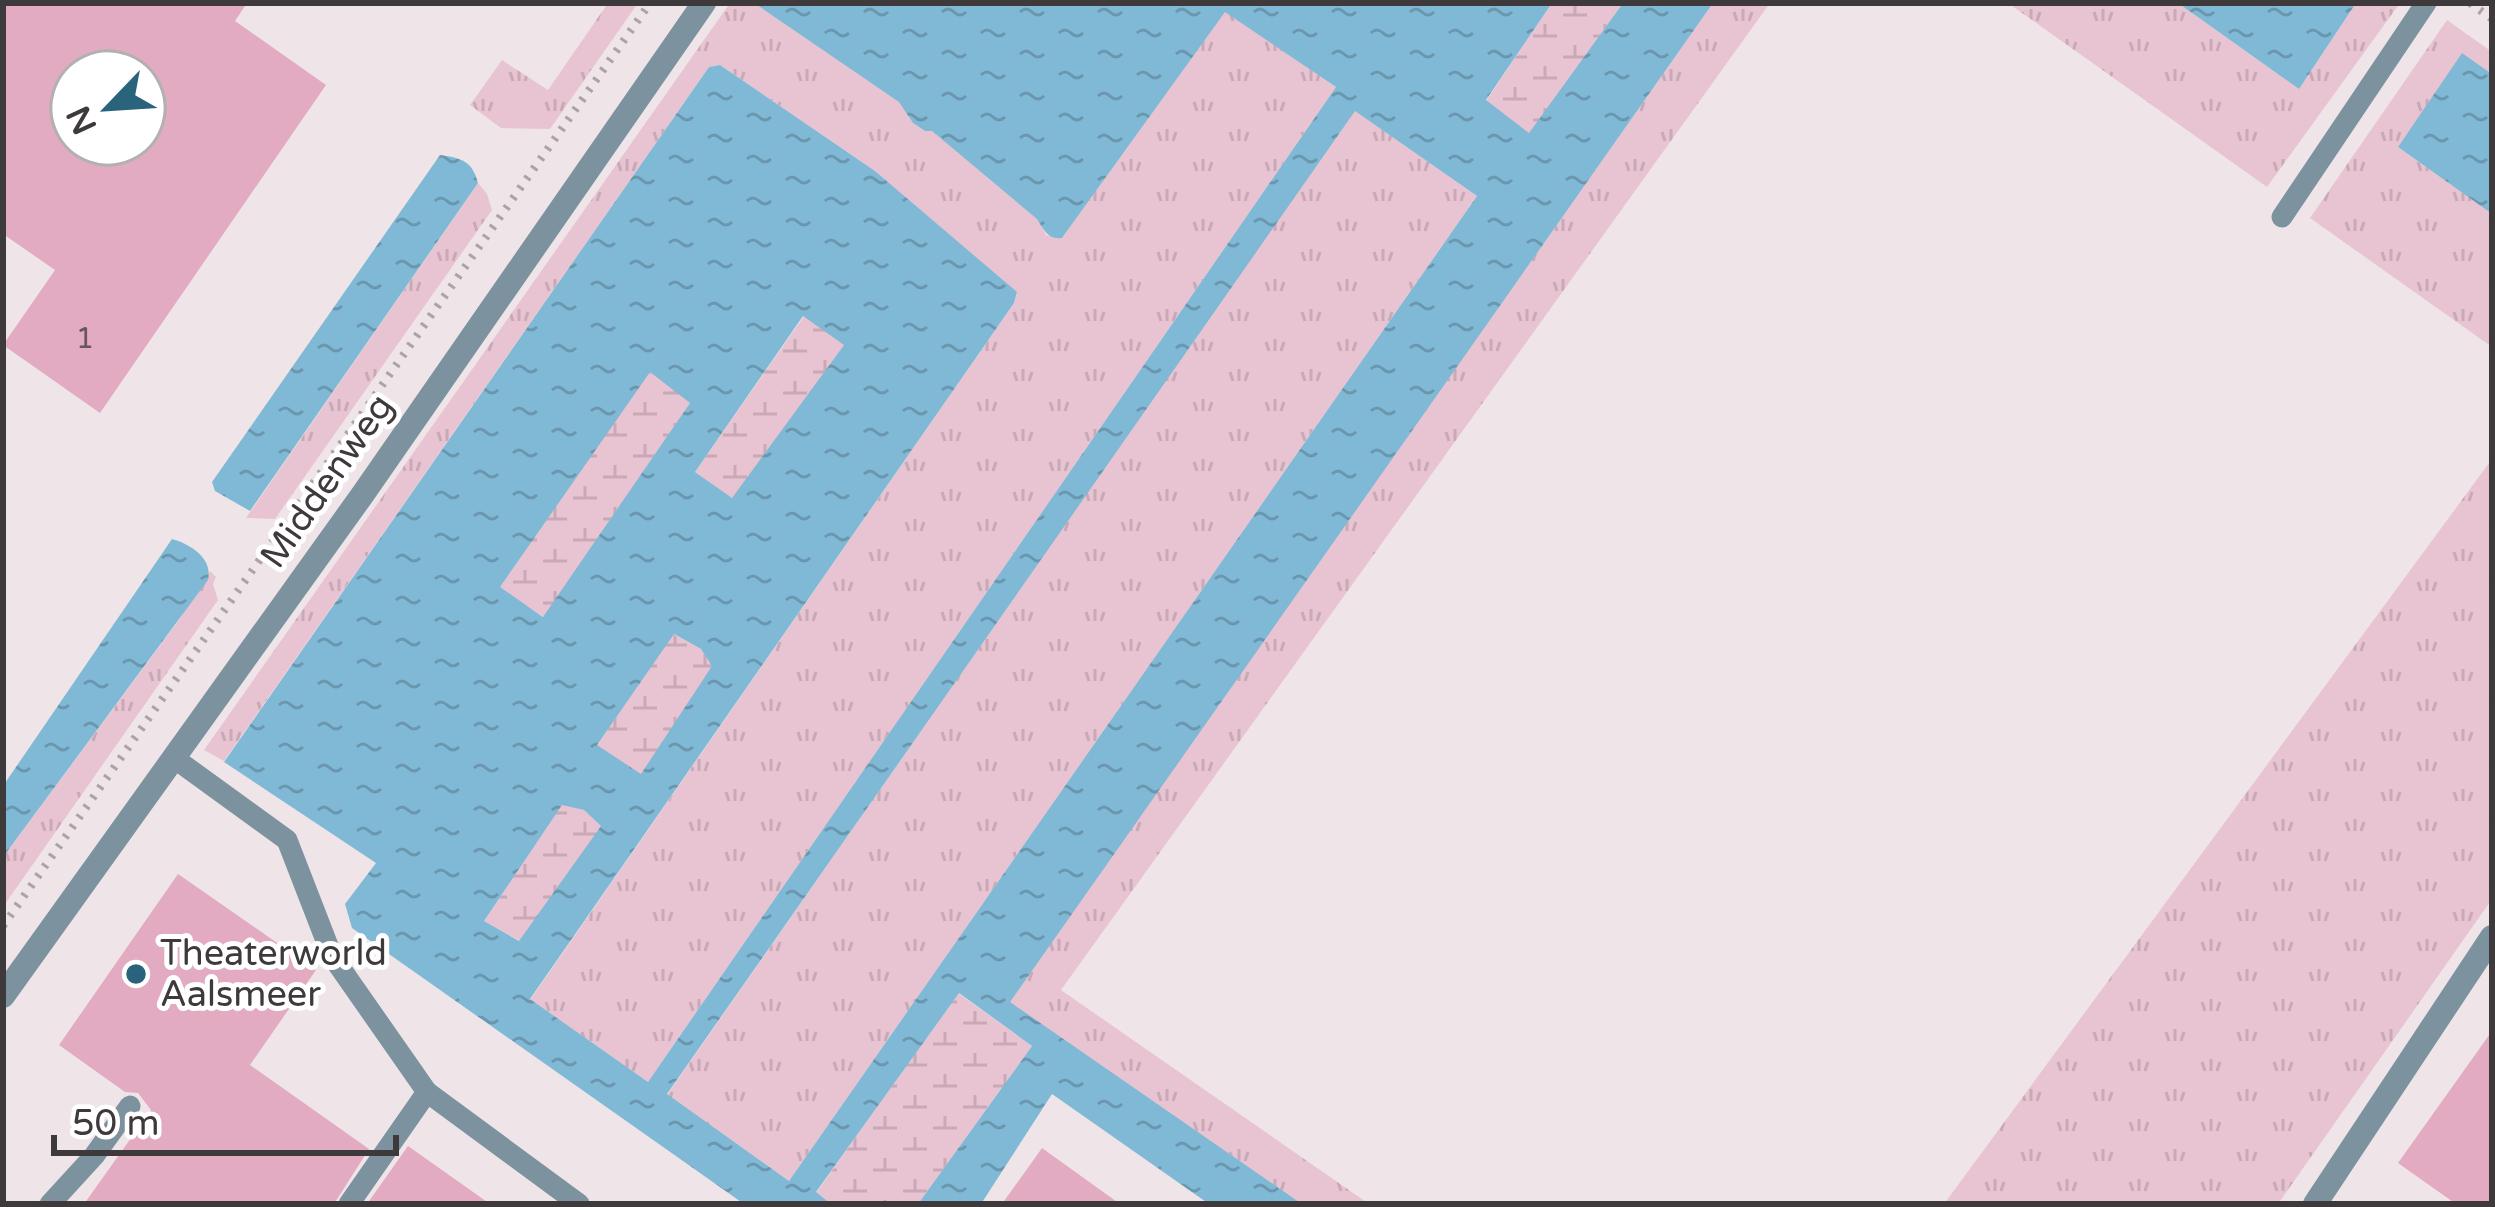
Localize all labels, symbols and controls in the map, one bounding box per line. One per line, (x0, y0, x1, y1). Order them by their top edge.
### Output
north arrow (48, 48, 168, 168)
text: N (59, 100, 105, 140)
house number: 1 (76, 320, 94, 357)
street label: Middenweg (251, 386, 403, 576)
place label: Theaterworld Aalsmeer (160, 932, 387, 1016)
marker: Theaterworld Aalsmeer (123, 961, 149, 987)
scale bar (54, 1081, 396, 1155)
text: 50 m (72, 1102, 160, 1145)

